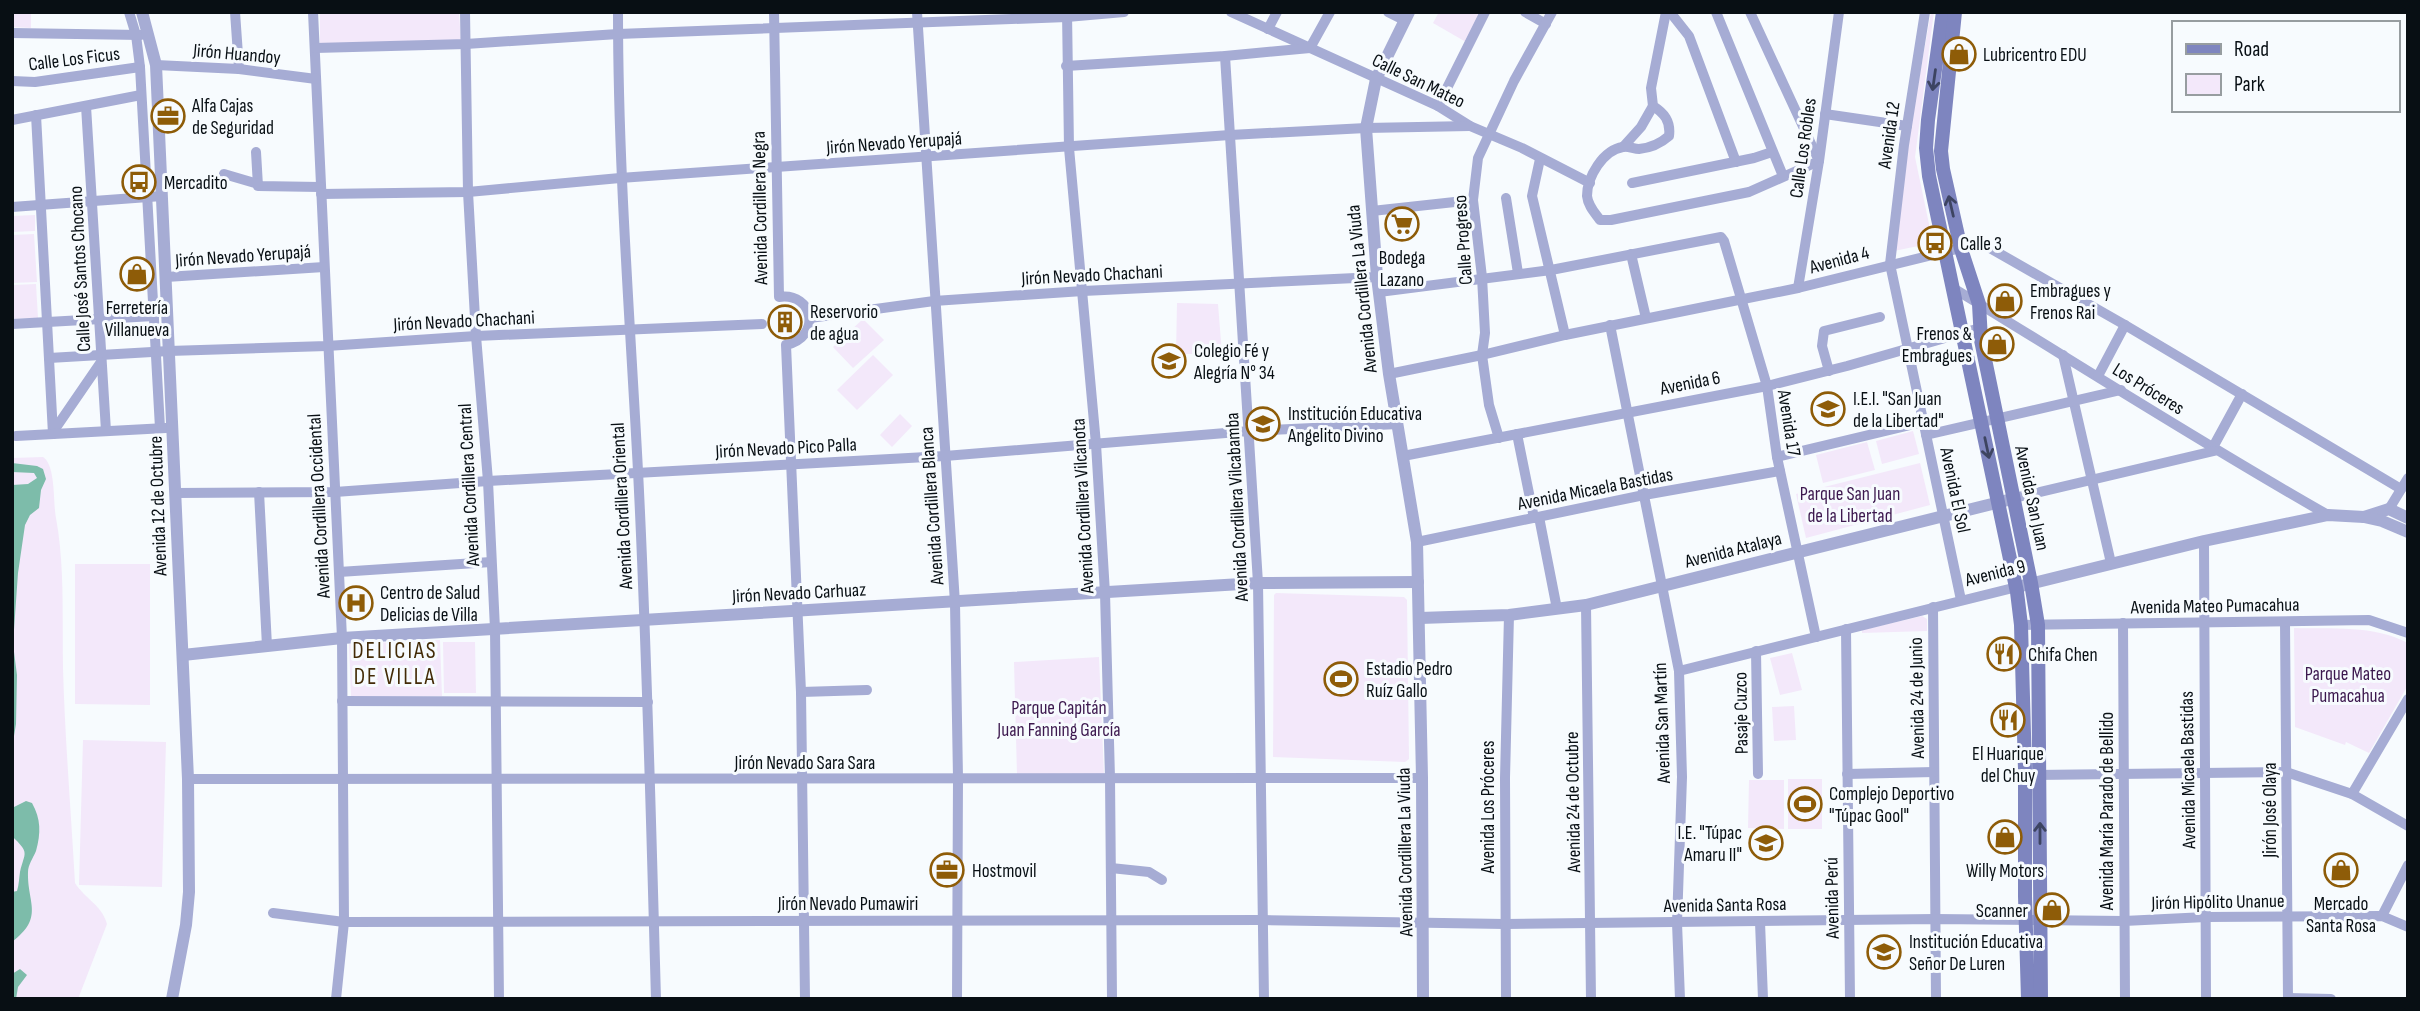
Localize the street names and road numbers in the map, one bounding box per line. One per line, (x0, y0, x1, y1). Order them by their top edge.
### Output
street label: Jirón Huandoy (191, 39, 282, 70)
street label: Calle Los Ficus (27, 42, 121, 77)
street label: Calle San Mateo (1368, 49, 1468, 114)
street label: Calle Los Robles (1785, 97, 1822, 200)
street label: Avenida 12 (1873, 100, 1906, 171)
street label: Jirón Nevado Yerupajá (825, 127, 963, 160)
street label: Avenida Cordillera Negra (748, 131, 773, 286)
street label: Calle José Santos Chocano (65, 185, 96, 353)
street label: Calle Progreso (1449, 194, 1478, 286)
street label: Avenida Cordillera La Viuda (1342, 204, 1383, 375)
street label: Jirón Nevado Yerupajá (174, 240, 312, 273)
street label: Avenida 4 (1806, 241, 1872, 280)
street label: Jirón Nevado Chachani (1020, 260, 1163, 291)
street label: Jirón Nevado Chachani (392, 306, 535, 337)
street label: Los Próceres (2108, 358, 2189, 420)
street label: Avenida 6 (1657, 366, 1722, 401)
street label: Avenida 17 (1772, 387, 1805, 458)
street label: Avenida Cordillera Central (454, 403, 485, 568)
street label: Avenida Cordillera Vilcabamba (1221, 412, 1254, 603)
street label: Avenida Cordillera Occidental (303, 413, 336, 600)
street label: Avenida Cordillera Vilcanota (1067, 418, 1100, 595)
street label: Avenida Cordillera Oriental (607, 422, 638, 591)
street label: Avenida Cordillera Blanca (915, 426, 950, 587)
street label: Jirón Nevado Pico Palla (714, 433, 857, 464)
street label: Avenida 12 de Octubre (145, 435, 172, 577)
street label: Avenida San Juan (2009, 443, 2054, 553)
street label: Avenida El Sol (1934, 445, 1975, 535)
street label: Avenida Micaela Bastidas (1515, 463, 1675, 516)
street label: Avenida Atalaya (1682, 527, 1784, 574)
street label: Avenida 9 (1962, 555, 2028, 592)
street label: Jirón Nevado Carhuaz (731, 579, 867, 609)
street label: Avenida Mateo Pumacahua (2129, 594, 2300, 619)
street label: Avenida 24 de Junio (1905, 637, 1930, 760)
street label: Avenida San Martín (1649, 662, 1676, 785)
street label: Pasaje Cuzco (1729, 672, 1754, 754)
street label: Avenida Micaela Bastidas (2176, 691, 2201, 850)
street label: Avenida María Parado de Bellido (2096, 712, 2119, 911)
street label: Avenida 24 de Octubre (1561, 731, 1586, 874)
street label: Avenida Los Próceres (1477, 740, 1500, 875)
street label: Jirón Nevado Sara Sara (734, 752, 875, 775)
street label: Jirón José Olaya (2259, 762, 2282, 859)
street label: Avenida Cordillera La Viuda (1393, 767, 1418, 938)
street label: Avenida Perú (1820, 857, 1845, 940)
street label: Jirón Hipólito Unanue (2150, 890, 2285, 915)
street label: Jirón Nevado Pumawiri (777, 893, 918, 916)
street label: Avenida Santa Rosa (1662, 893, 1787, 918)

